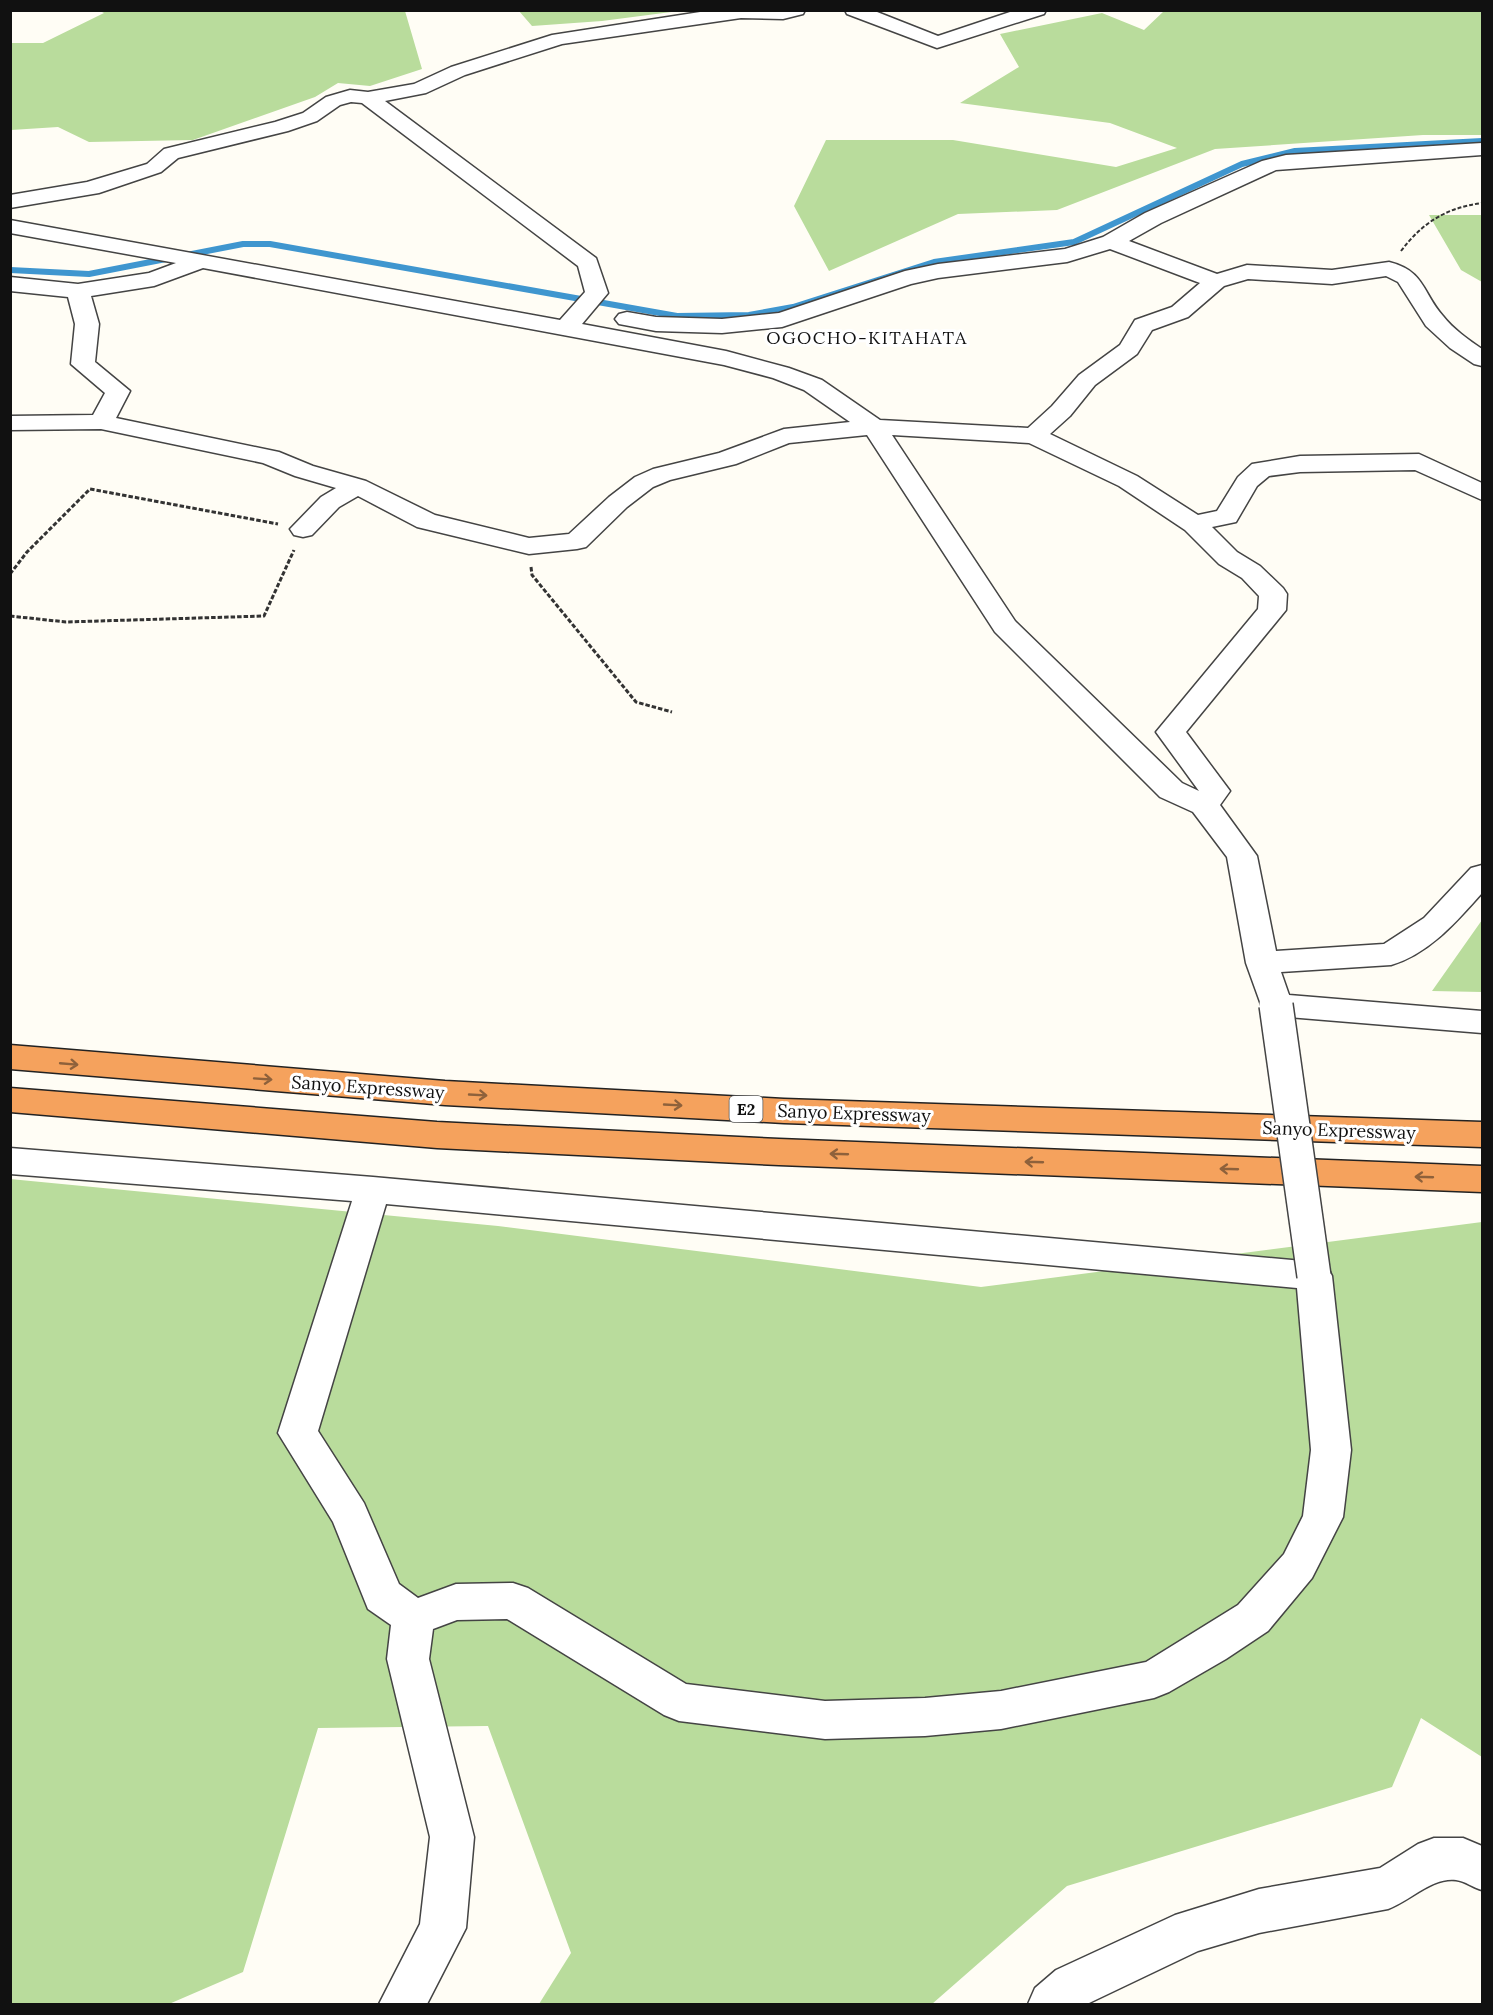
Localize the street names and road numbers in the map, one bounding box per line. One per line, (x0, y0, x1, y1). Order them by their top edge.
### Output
street label: Sanyo Expressway (291, 1070, 446, 1104)
road number: E2 (730, 1096, 762, 1122)
street label: Sanyo Expressway (777, 1099, 931, 1127)
street label: Sanyo Expressway (1262, 1116, 1416, 1144)

